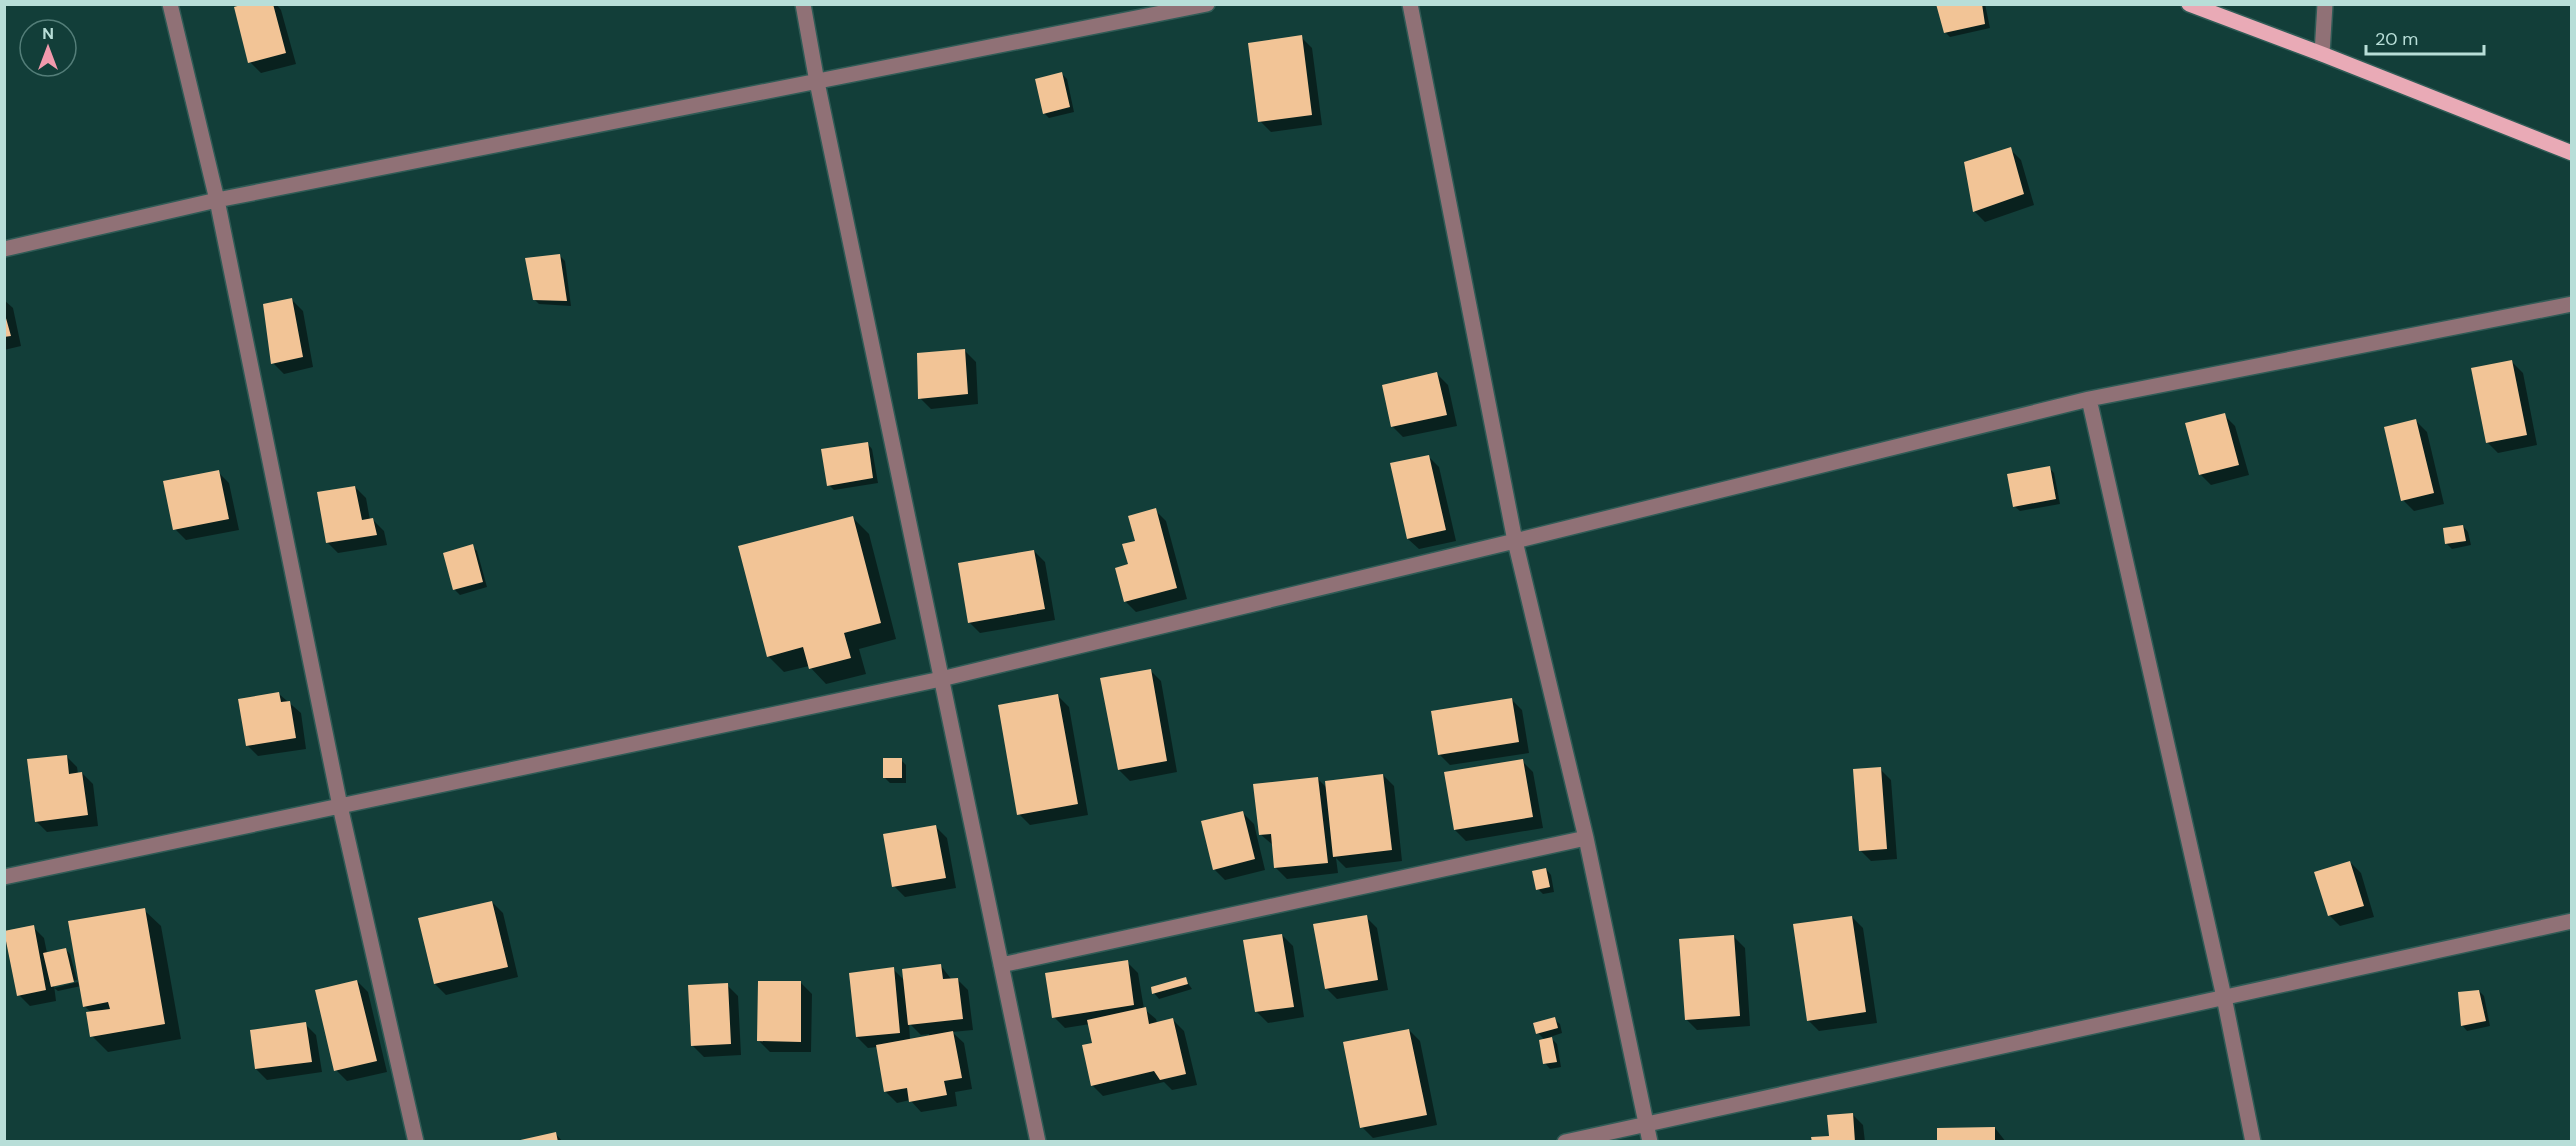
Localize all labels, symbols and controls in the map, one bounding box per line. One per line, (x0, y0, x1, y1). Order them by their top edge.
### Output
north arrow (18, 18, 78, 78)
scale bar (2366, 18, 2484, 56)
text: N (42, 23, 54, 44)
text: 20 m (2375, 27, 2418, 51)

